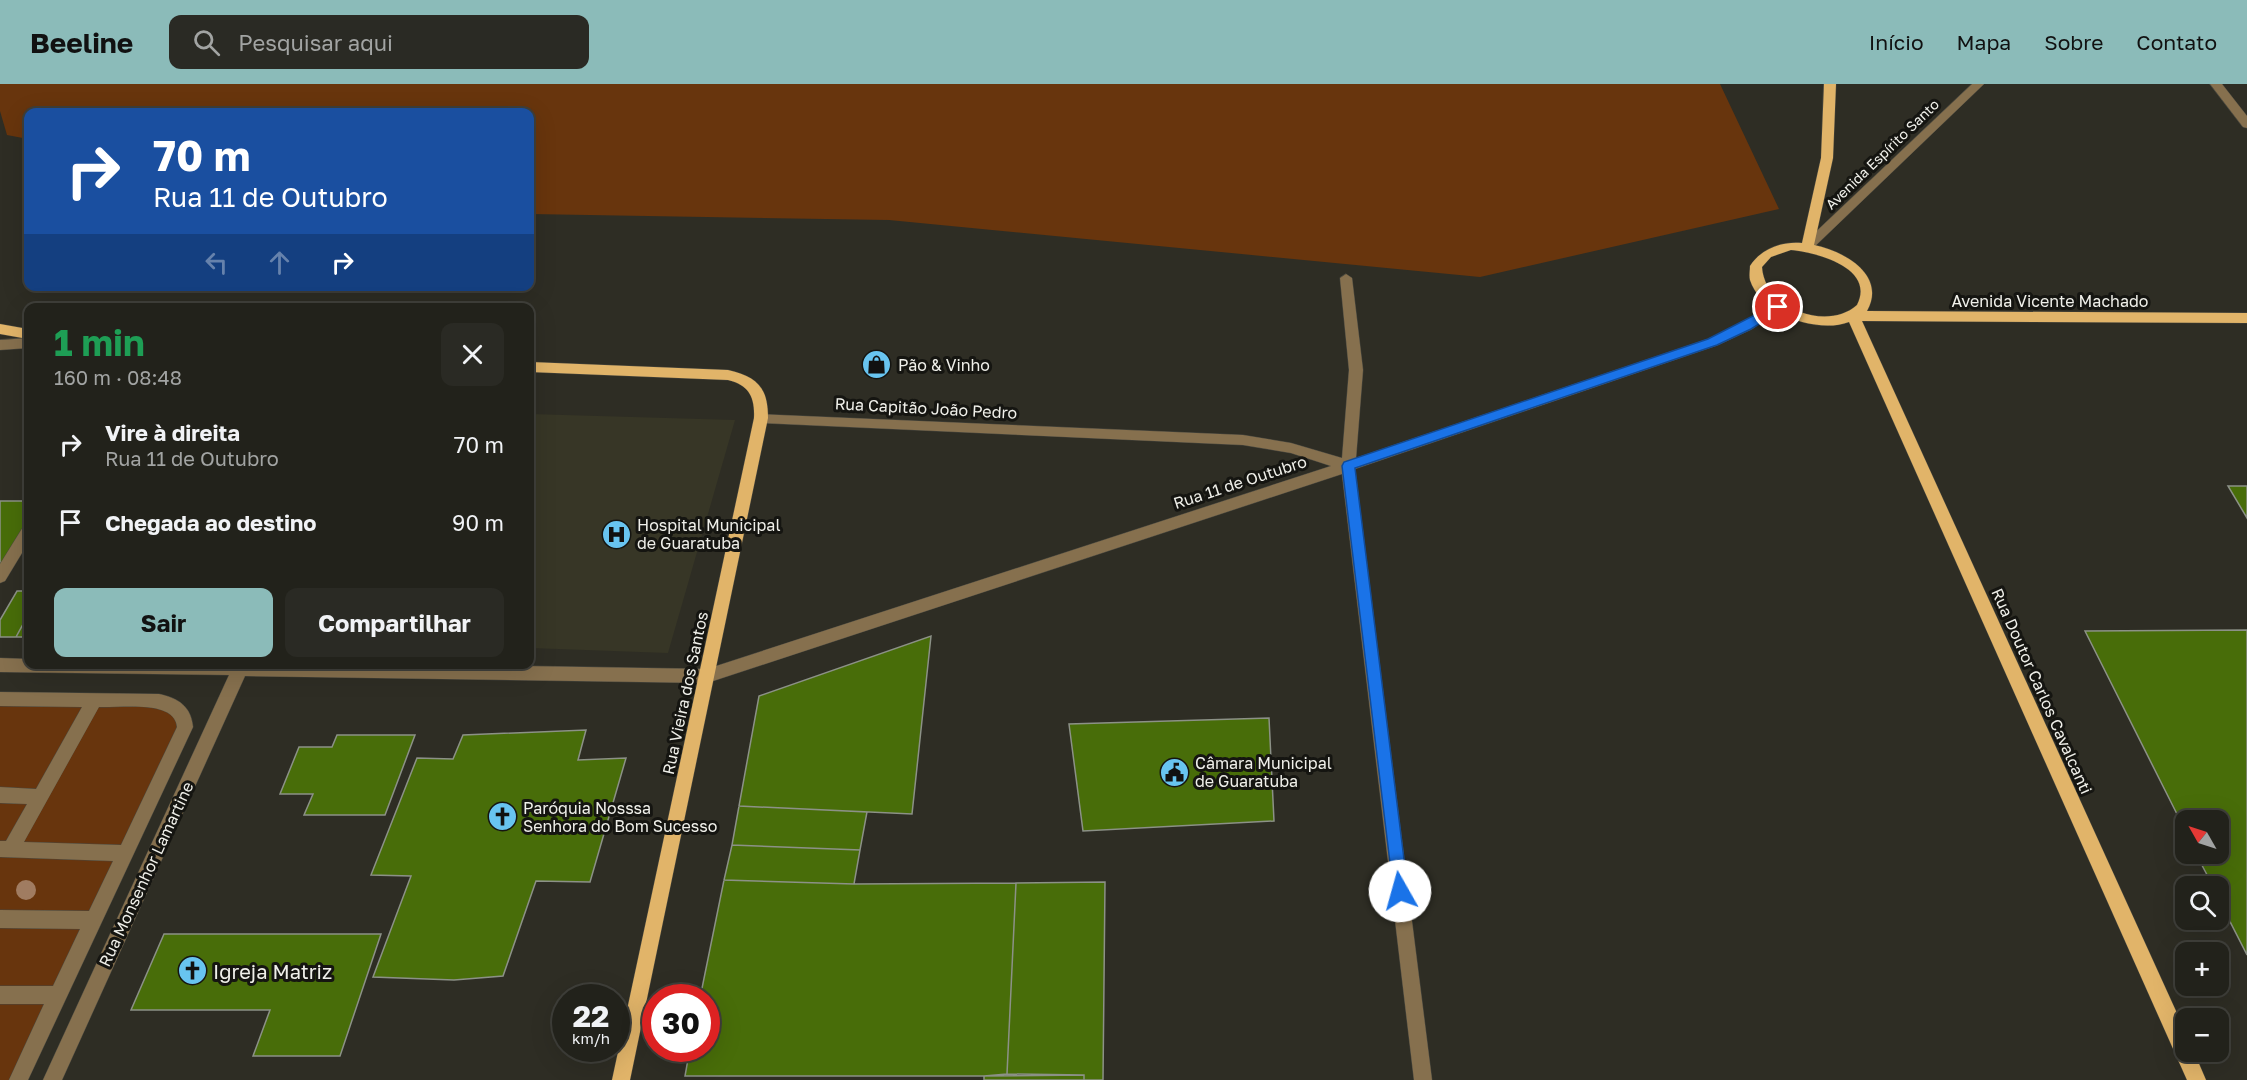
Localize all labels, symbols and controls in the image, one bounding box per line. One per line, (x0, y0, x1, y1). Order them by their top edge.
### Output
search box (169, 15, 589, 69)
text: Beeline (30, 26, 133, 59)
icon: search (190, 26, 223, 59)
text: Pesquisar aqui (238, 29, 393, 56)
text: Início (1869, 29, 1924, 55)
text: Mapa (1957, 29, 2011, 55)
text: Sobre (2044, 29, 2103, 55)
text: Contato (2136, 29, 2217, 55)
street label: Avenida Espírito Santo (1822, 95, 1942, 213)
text: 70 m (153, 130, 250, 180)
icon: right (54, 132, 132, 210)
text: Rua 11 de Outubro (153, 181, 388, 213)
icon: left (200, 246, 233, 279)
icon: ahead (263, 246, 296, 279)
icon: right (326, 246, 359, 279)
pin (1752, 281, 1803, 332)
icon: arrive (1761, 290, 1794, 323)
street label: Avenida Vicente Machado (1952, 291, 2148, 311)
text: 1 min (54, 321, 145, 364)
button: close (441, 323, 504, 386)
shop icon: Pão & Vinho (861, 349, 893, 381)
place label: Pão & Vinho (898, 355, 990, 375)
text: 160 m · 08:48 (54, 365, 182, 389)
street label: Rua Capitão João Pedro (834, 393, 1018, 423)
text: Vire à direita (105, 419, 240, 446)
icon: right (54, 428, 87, 461)
text: 70 m (454, 431, 504, 458)
text: Rua 11 de Outubro (105, 446, 279, 470)
street label: Rua 11 de Outubro (1171, 451, 1309, 513)
icon: arrive (54, 506, 87, 539)
text: Chegada ao destino (105, 509, 317, 536)
text: 90 m (452, 509, 504, 536)
place label: Hospital Municipal de Guaratuba (637, 515, 781, 553)
hospital icon: Hospital Municipal de Guaratuba (600, 518, 632, 550)
street label: Rua Doutor Carlos Cavalcanti (1987, 585, 2097, 797)
button: Sair (54, 588, 273, 657)
button: Compartilhar (285, 588, 504, 657)
street label: Rua Vieira dos Santos (658, 610, 712, 776)
place label: Câmara Municipal de Guaratuba (1195, 753, 1332, 791)
public building icon: Câmara Municipal de Guaratuba (1158, 756, 1190, 788)
street label: Rua Monsenhor Lamartine (94, 778, 198, 970)
place label: Paróquia Nosssa Senhora do Bom Sucesso (523, 798, 717, 836)
church icon: Paróquia Nosssa Senhora do Bom Sucesso (486, 801, 518, 833)
north arrow (2175, 810, 2229, 864)
map controls (2175, 810, 2229, 1062)
position arrow (1368, 859, 1432, 923)
button: search (2175, 876, 2229, 930)
button: + (2175, 942, 2229, 996)
church icon: Igreja Matriz (176, 955, 208, 987)
place label: Igreja Matriz (213, 959, 332, 983)
speed limit sign: 30 (642, 984, 720, 1062)
text: 22 (573, 998, 609, 1034)
button: − (2175, 1008, 2229, 1062)
text: km/h (572, 1029, 610, 1047)

